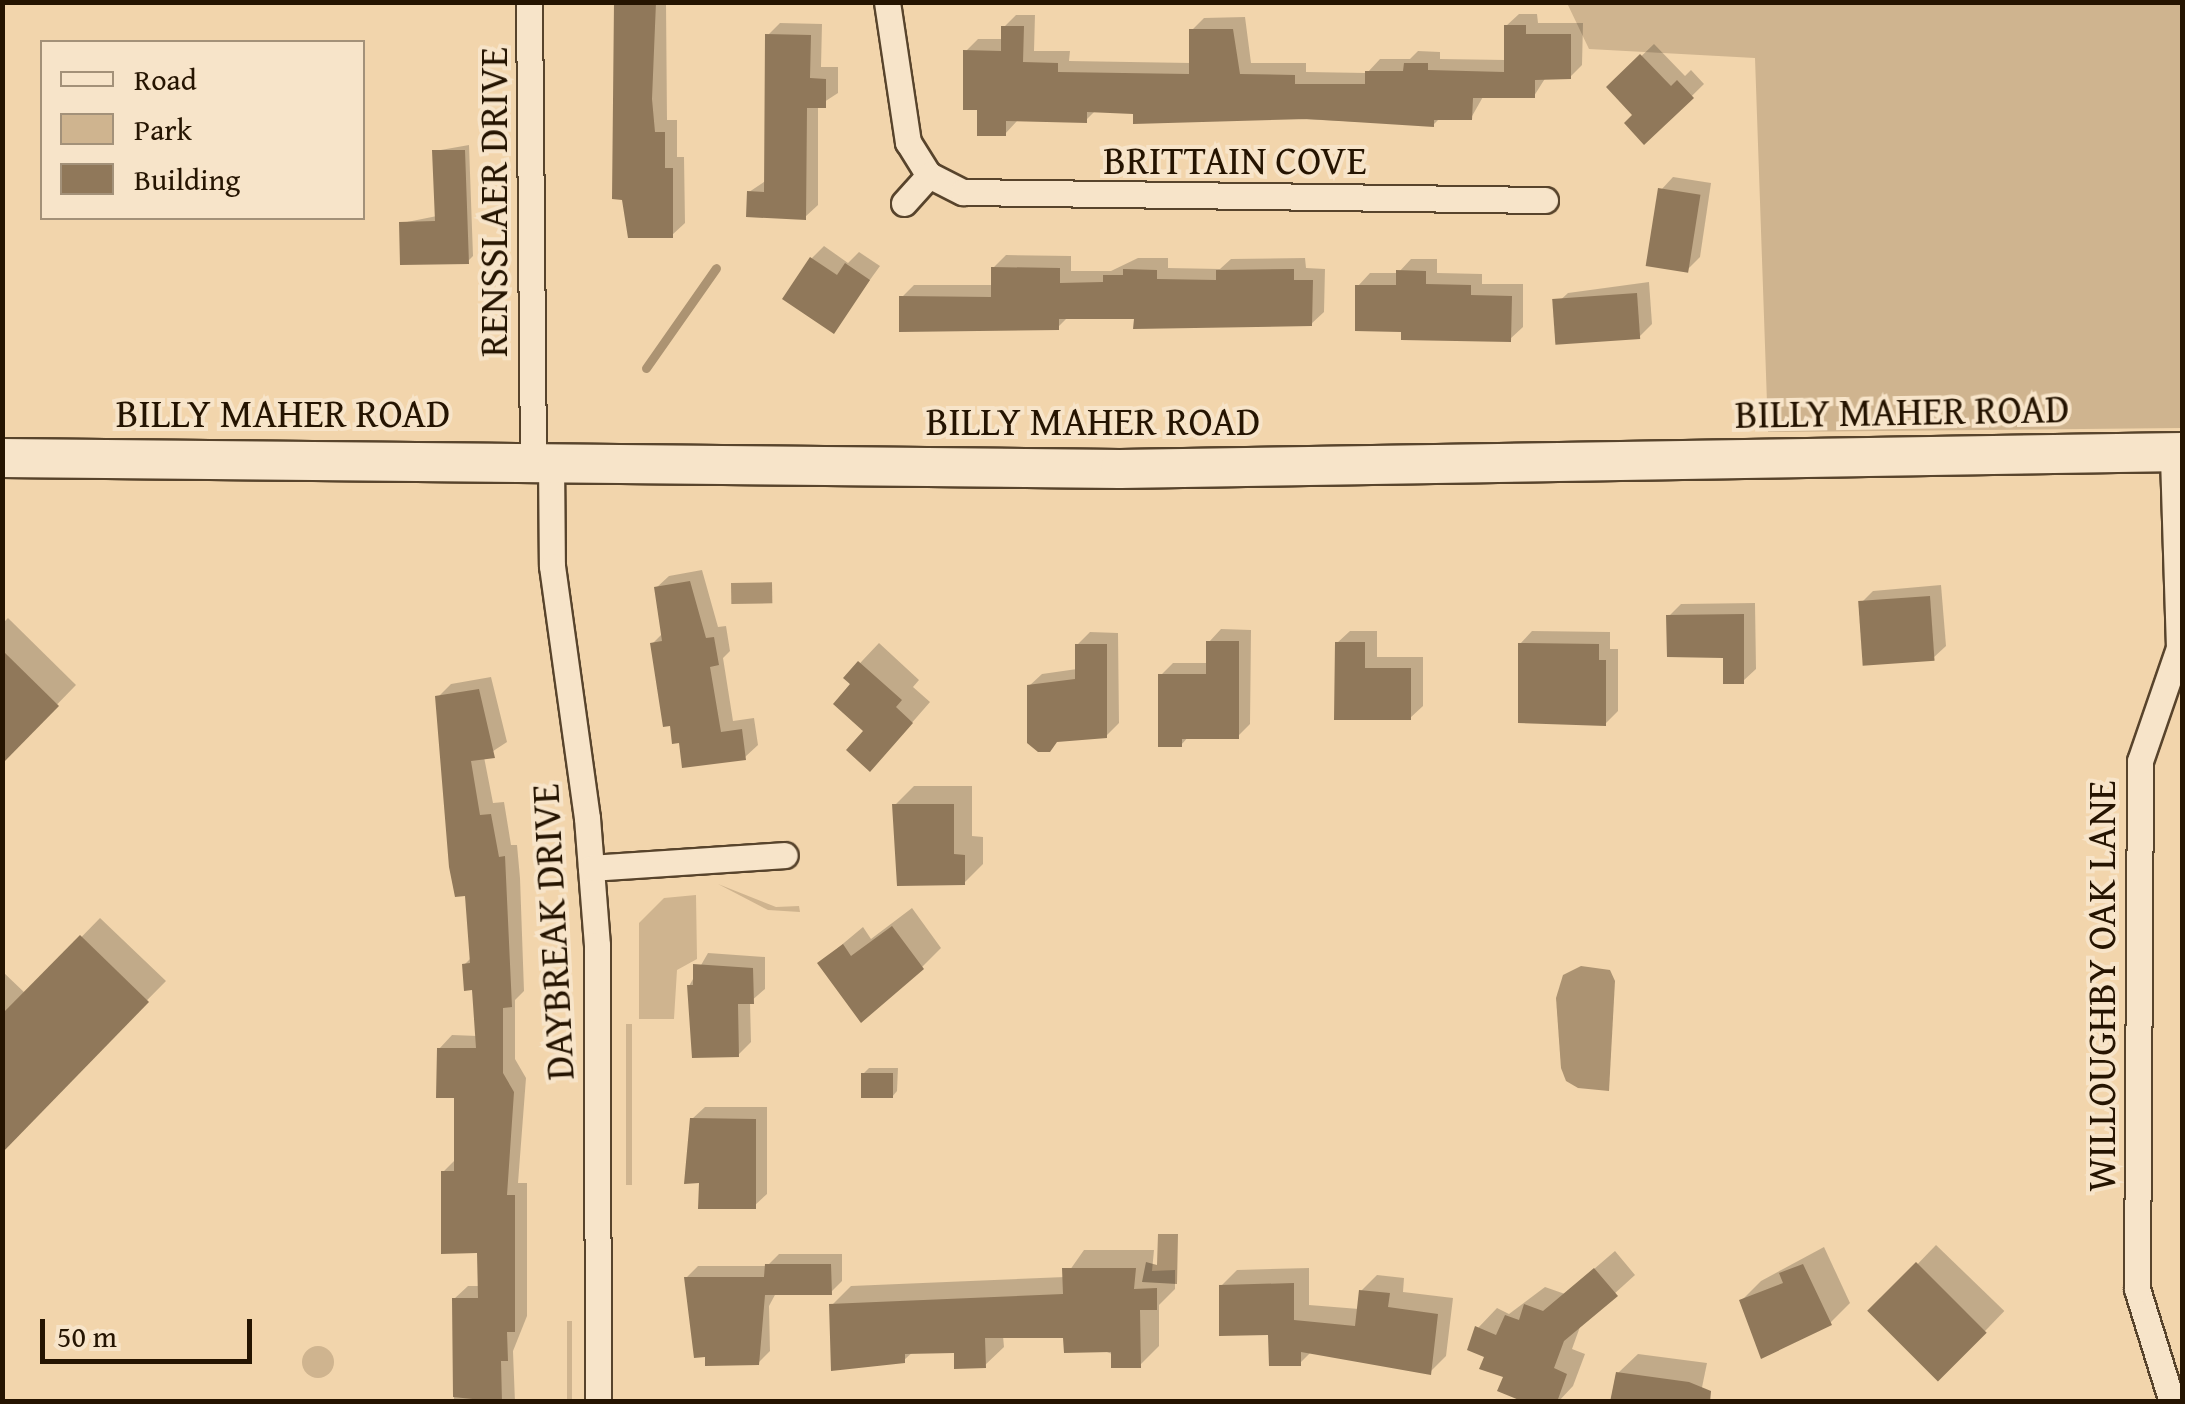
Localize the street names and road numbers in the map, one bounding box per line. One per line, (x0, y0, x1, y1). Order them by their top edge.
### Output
street label: RENSSLAER DRIVE (469, 47, 517, 357)
street label: BRITTAIN COVE (1103, 136, 1367, 184)
street label: BILLY MAHER ROAD (1734, 384, 2070, 438)
street label: BILLY MAHER ROAD (116, 389, 450, 437)
street label: BILLY MAHER ROAD (926, 397, 1260, 445)
street label: WILLOUGHBY OAK LANE (2077, 780, 2125, 1192)
street label: DAYBREAK DRIVE (520, 783, 584, 1081)

